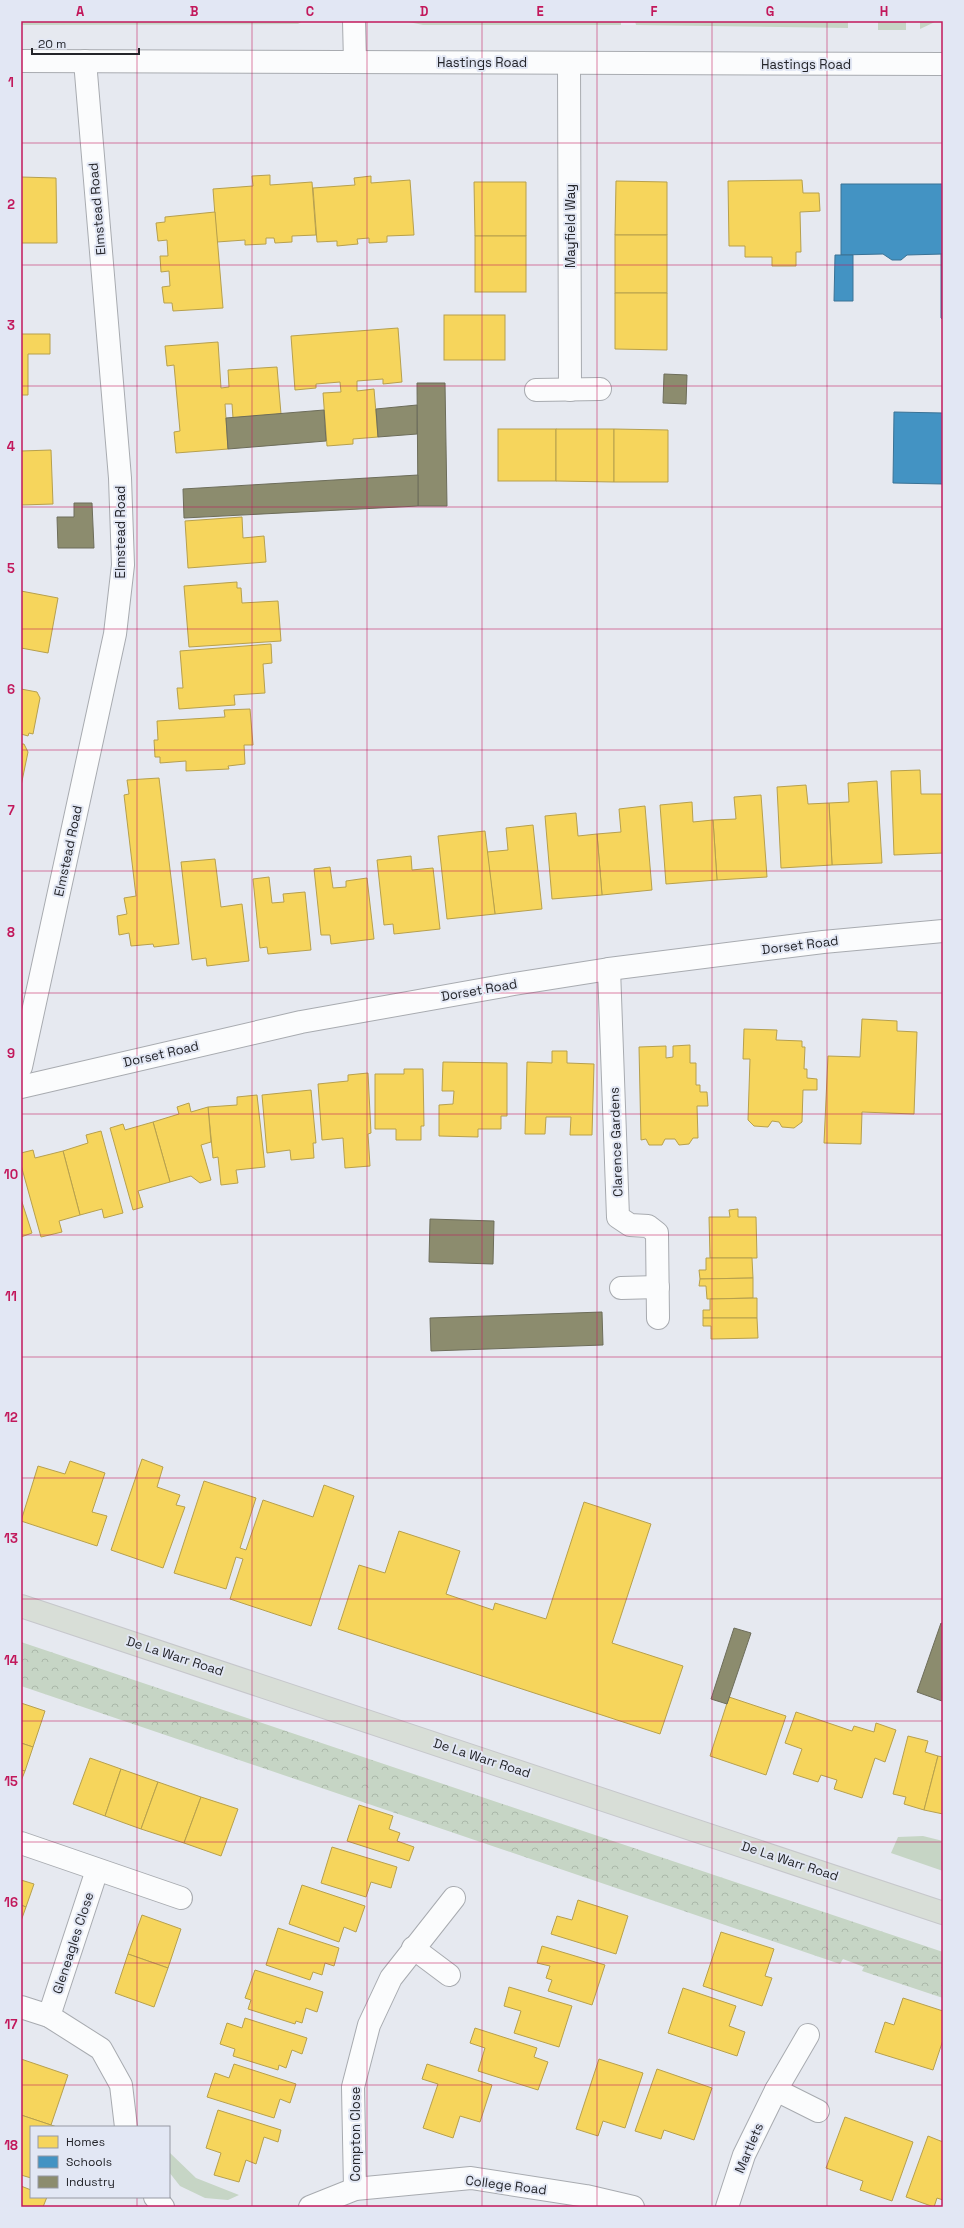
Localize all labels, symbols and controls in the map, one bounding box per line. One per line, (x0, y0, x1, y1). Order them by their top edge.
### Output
text: A (76, 3, 85, 20)
text: B (190, 3, 199, 20)
text: C (306, 3, 314, 20)
text: D (420, 3, 429, 20)
text: E (536, 3, 544, 20)
text: F (651, 3, 658, 20)
text: G (766, 3, 774, 20)
text: H (880, 3, 888, 20)
scale bar (32, 30, 139, 56)
text: 20 m (38, 36, 66, 52)
street label: Hastings Road (437, 54, 527, 71)
street label: Hastings Road (761, 56, 851, 73)
text: 1 (8, 74, 14, 91)
street label: Elmstead Road (84, 162, 110, 256)
street label: Mayfield Way (562, 184, 579, 268)
text: 2 (7, 196, 15, 213)
text: 3 (7, 317, 15, 334)
text: 4 (7, 438, 15, 455)
street label: Elmstead Road (112, 486, 129, 578)
text: 5 (7, 560, 15, 577)
text: 6 (7, 681, 15, 698)
text: 7 (7, 802, 15, 819)
street label: Elmstead Road (50, 804, 86, 898)
text: 8 (7, 924, 15, 941)
street label: Dorset Road (761, 932, 839, 958)
street label: Dorset Road (440, 975, 518, 1005)
street label: Dorset Road (122, 1037, 200, 1071)
text: 9 (7, 1045, 15, 1062)
street label: Clarence Gardens (606, 1087, 626, 1197)
text: 10 (4, 1166, 18, 1183)
text: 11 (5, 1288, 17, 1305)
text: 12 (4, 1409, 18, 1426)
text: 13 (4, 1530, 18, 1547)
street label: De La Warr Road (124, 1632, 226, 1680)
text: 14 (4, 1652, 18, 1669)
street label: De La Warr Road (431, 1734, 533, 1782)
text: 15 (4, 1773, 18, 1790)
street label: De La Warr Road (739, 1837, 841, 1885)
street label: Gleneagles Close (49, 1890, 97, 1996)
text: 16 (4, 1894, 18, 1911)
text: 17 (4, 2016, 18, 2033)
street label: Compton Close (347, 2087, 364, 2181)
street label: Martlets (731, 2120, 767, 2176)
legend (30, 2126, 170, 2198)
text: Homes (66, 2134, 105, 2150)
text: 18 (4, 2137, 18, 2154)
text: Schools (66, 2154, 112, 2170)
street label: College Road (464, 2172, 548, 2198)
text: Industry (66, 2174, 115, 2190)

